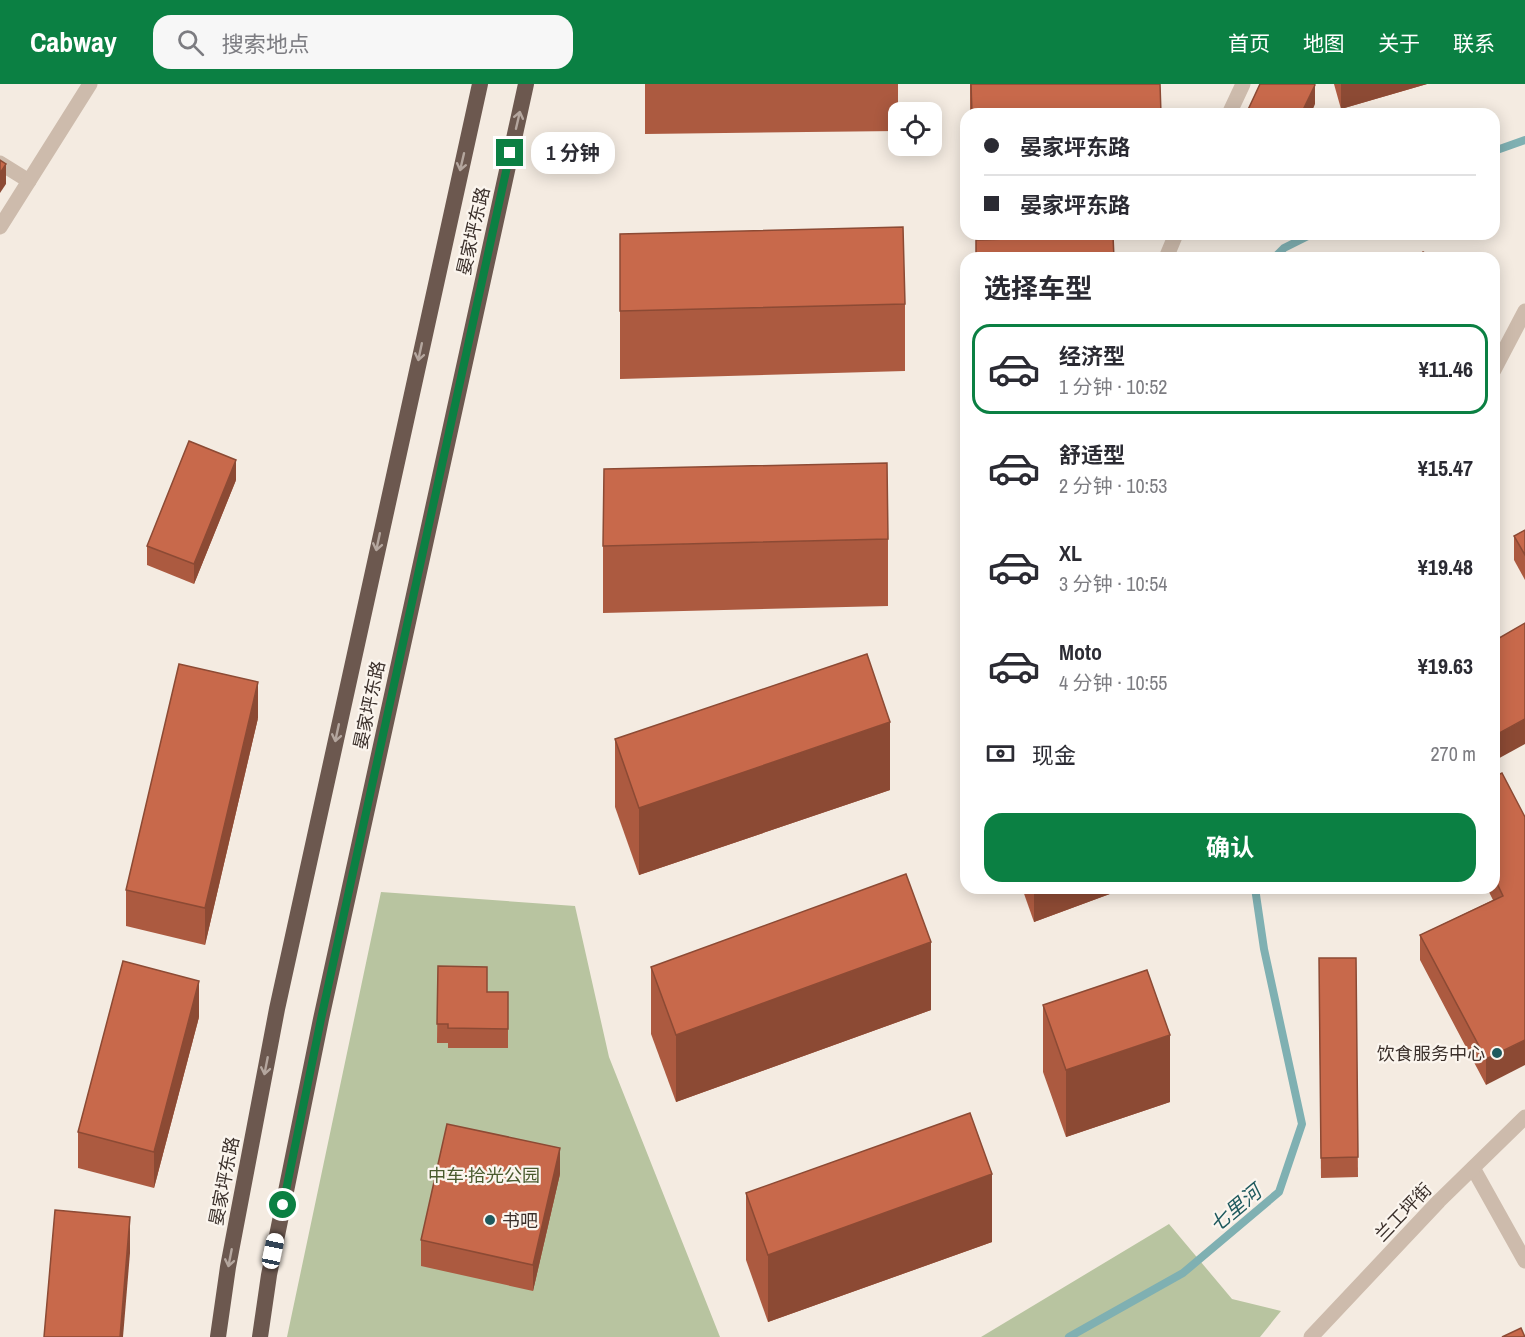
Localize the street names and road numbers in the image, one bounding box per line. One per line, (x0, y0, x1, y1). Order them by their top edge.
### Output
street label: 晏家坪东路 (451, 184, 495, 278)
street label: 晏家坪东路 (347, 658, 391, 752)
street label: 晏家坪东路 (203, 1134, 245, 1228)
street label: 兰工坪街 (1369, 1177, 1437, 1247)

